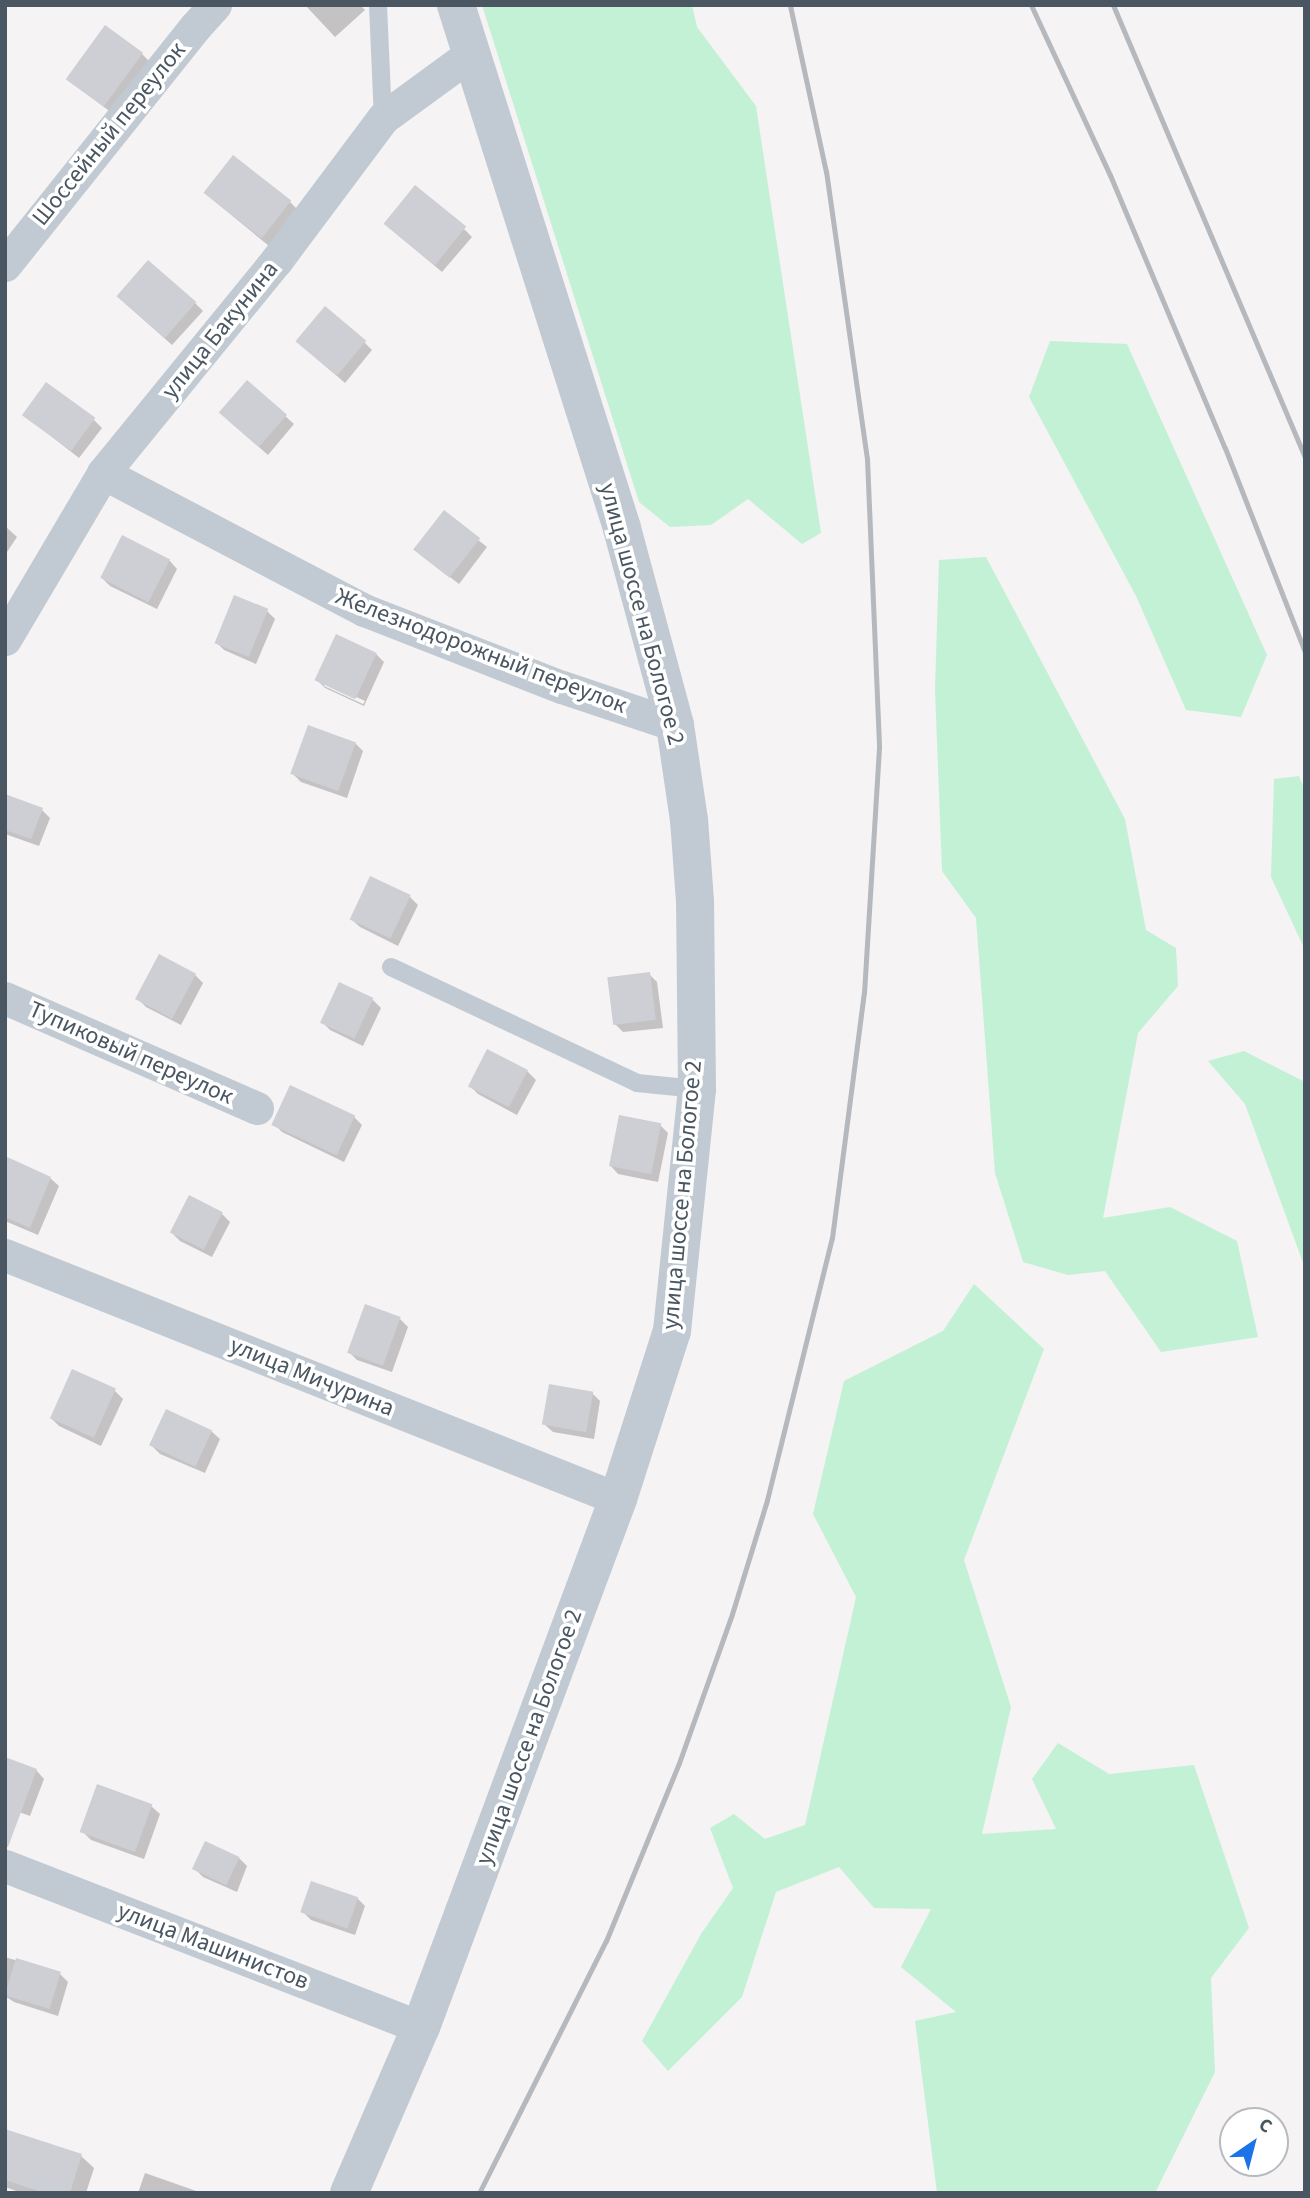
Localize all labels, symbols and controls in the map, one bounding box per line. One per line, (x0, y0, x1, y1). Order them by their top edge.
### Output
street label: Шоссейный переулок (26, 36, 192, 232)
street label: улица Бакунина (156, 255, 284, 405)
street label: улица шоссе на Бологое 2 (593, 480, 691, 748)
street label: Железнодорожный переулок (331, 582, 631, 720)
street label: Тупиковый переулок (24, 995, 238, 1111)
street label: улица шоссе на Бологое 2 (656, 1059, 708, 1331)
street label: улица Мичурина (226, 1331, 398, 1423)
street label: улица шоссе на Бологое 2 (469, 1605, 589, 1869)
street label: улица Машинистов (113, 1896, 313, 1996)
north arrow (1219, 2107, 1289, 2177)
text: С (1253, 2112, 1277, 2140)

